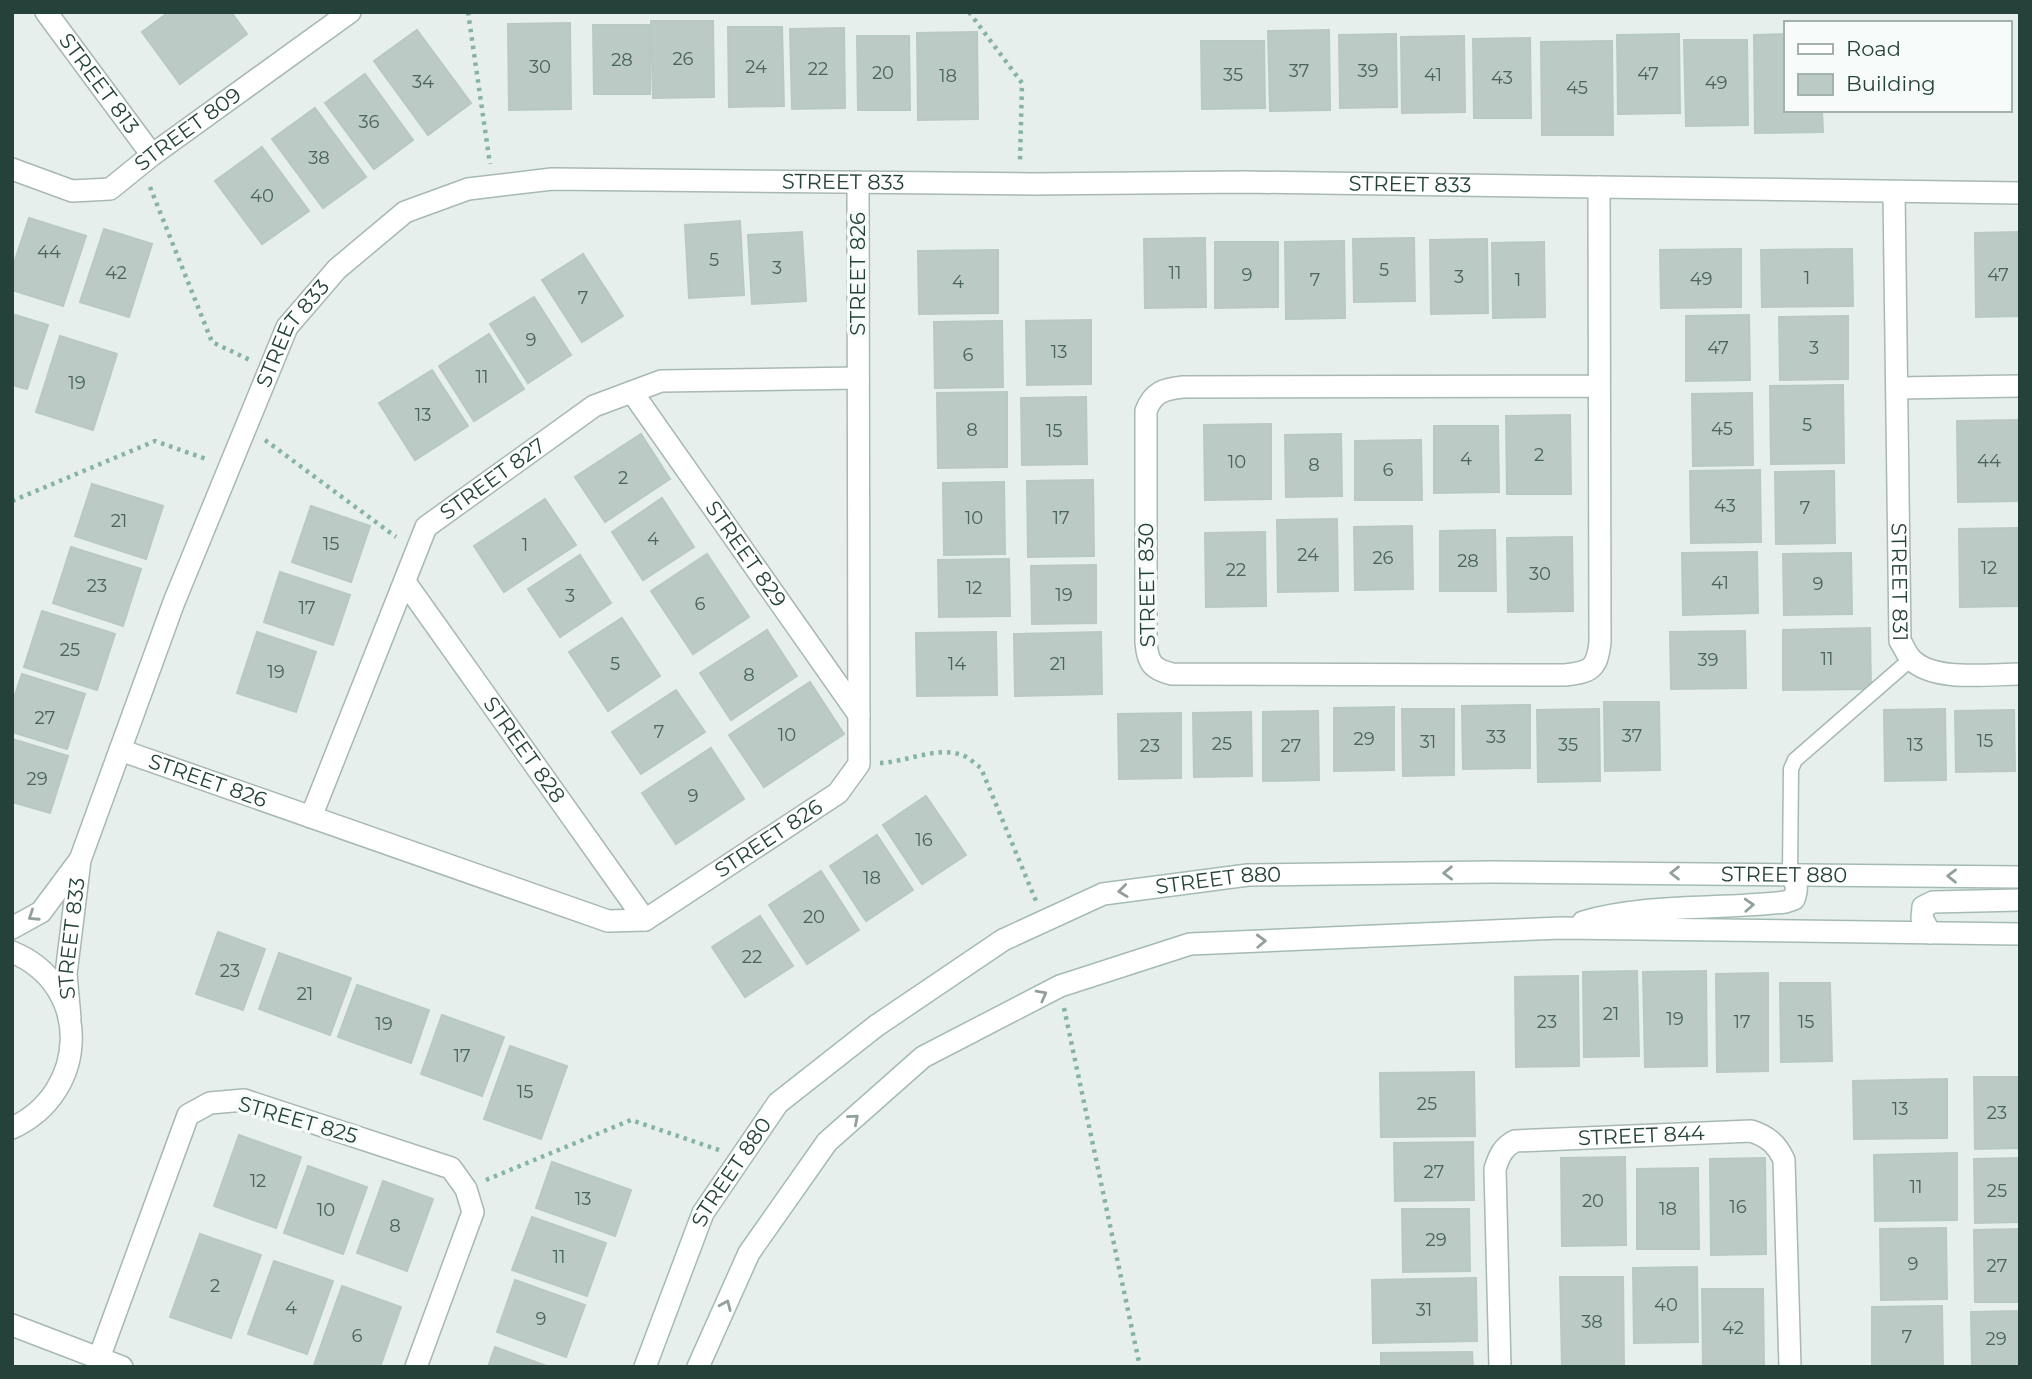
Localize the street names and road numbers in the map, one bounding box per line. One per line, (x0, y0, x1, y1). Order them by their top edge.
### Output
street label: STREET 813 (54, 28, 145, 138)
street label: STREET 809 (129, 82, 246, 176)
street label: STREET 833 (782, 168, 905, 195)
street label: STREET 833 (1349, 170, 1472, 197)
street label: STREET 826 (845, 212, 870, 336)
street label: STREET 833 (251, 274, 334, 391)
street label: STREET 827 (435, 432, 550, 525)
street label: STREET 829 (700, 496, 792, 612)
street label: STREET 830 (1133, 522, 1160, 648)
street label: STREET 831 (1886, 523, 1913, 641)
street label: STREET 828 (478, 692, 571, 808)
street label: STREET 826 (145, 748, 271, 813)
street label: STREET 826 (710, 794, 827, 883)
street label: STREET 880 (1154, 861, 1281, 899)
street label: STREET 880 (1721, 861, 1847, 887)
street label: STREET 833 (53, 876, 90, 1001)
street label: STREET 825 (236, 1091, 361, 1148)
street label: STREET 880 (686, 1113, 776, 1230)
street label: STREET 844 (1577, 1120, 1705, 1150)

